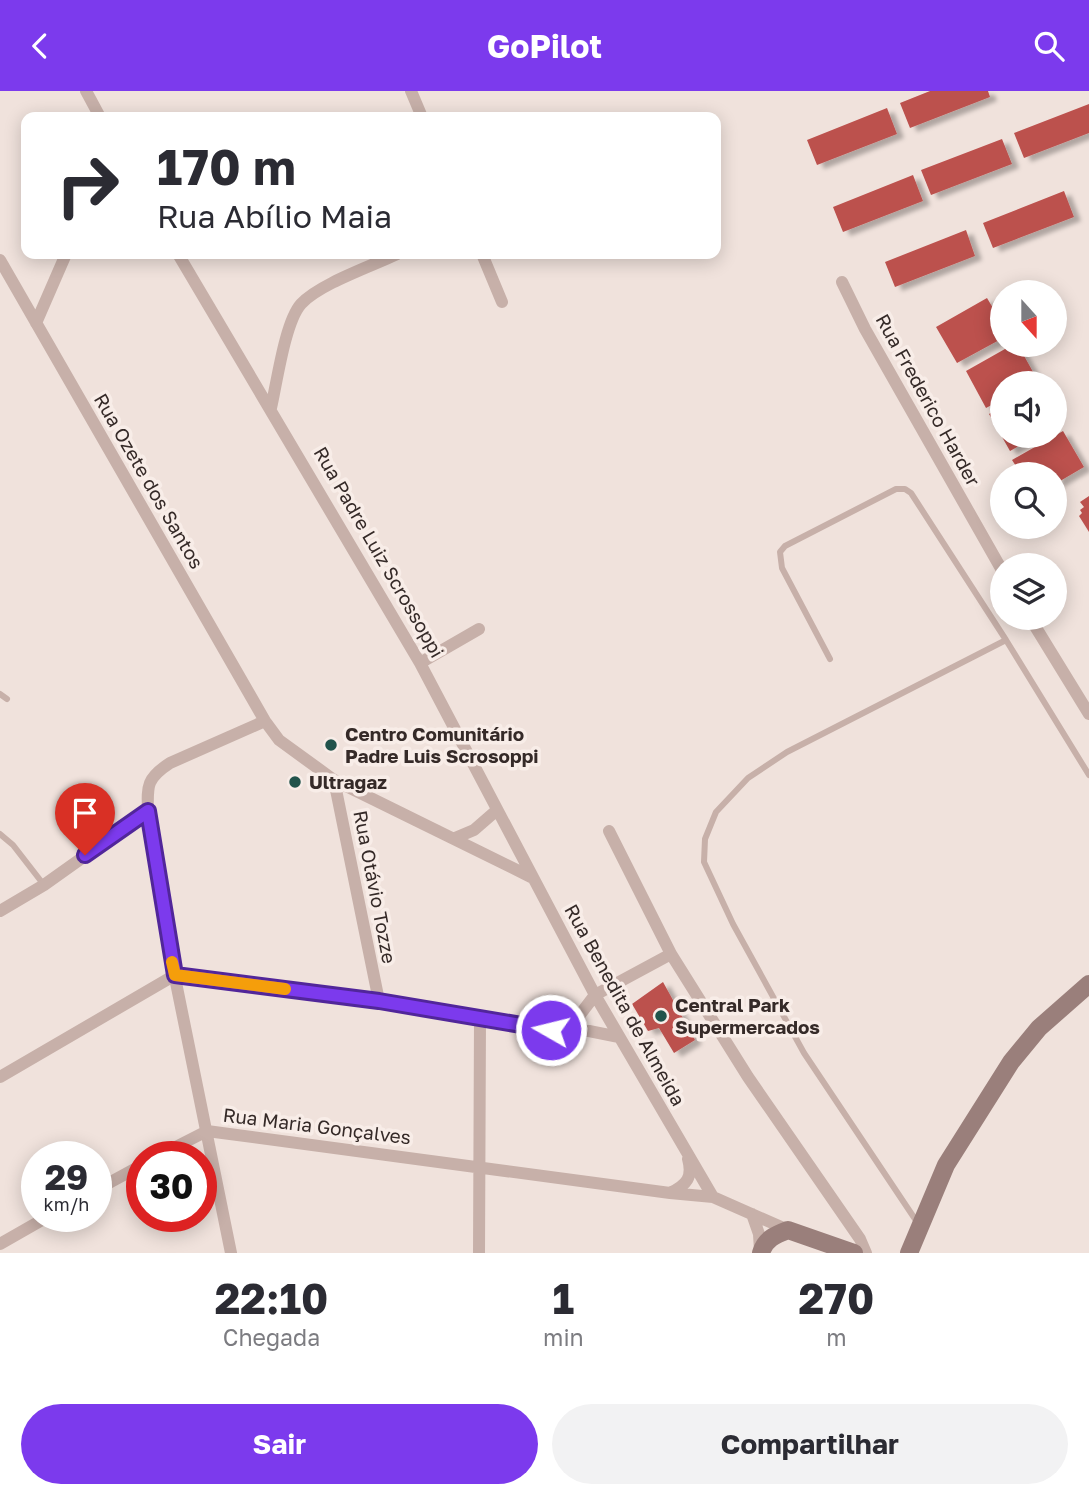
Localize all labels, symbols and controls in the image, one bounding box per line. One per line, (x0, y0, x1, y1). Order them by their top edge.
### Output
icon: back (21, 27, 59, 65)
text: GoPilot (487, 27, 602, 65)
icon: search (1030, 27, 1068, 65)
text: 170 m (157, 137, 296, 196)
icon: right (42, 140, 133, 231)
text: Rua Abílio Maia (157, 197, 392, 235)
north arrow (990, 280, 1068, 357)
map controls (990, 280, 1067, 630)
street label: Rua Frederico Harder (872, 310, 986, 490)
button: sound (990, 371, 1067, 448)
street label: Rua Ozete dos Santos (90, 389, 209, 573)
street label: Rua Padre Luiz Scrossoppi (310, 442, 449, 661)
button: search (990, 462, 1067, 539)
button: layers (990, 553, 1067, 630)
place label: Centro Comunitário Padre Luis Scrosoppi (345, 722, 539, 767)
marker: Centro Comunitário Padre Luis Scrosoppi (323, 737, 339, 753)
place label: Ultragaz (309, 770, 387, 793)
marker: Ultragaz (287, 774, 303, 790)
pin (55, 783, 115, 855)
icon: arrive (66, 794, 104, 832)
street label: Rua Otávio Tozze (349, 808, 402, 965)
street label: Rua Benedita de Almeida (560, 900, 691, 1110)
position arrow (514, 993, 588, 1067)
place label: Central Park Supermercados (675, 993, 820, 1038)
marker: Central Park Supermercados (653, 1008, 669, 1024)
street label: Rua Maria Gonçalves (222, 1103, 412, 1148)
speed limit sign: 30 (126, 1141, 217, 1232)
text: 29 (45, 1156, 88, 1198)
text: km/h (44, 1193, 89, 1215)
text: 22:10 (215, 1273, 328, 1323)
text: 1 (553, 1273, 574, 1323)
text: 270 (798, 1273, 874, 1323)
text: Chegada (223, 1323, 320, 1351)
text: min (543, 1323, 584, 1351)
text: m (826, 1323, 847, 1351)
button: Sair (21, 1404, 538, 1484)
button: Compartilhar (552, 1404, 1068, 1484)

